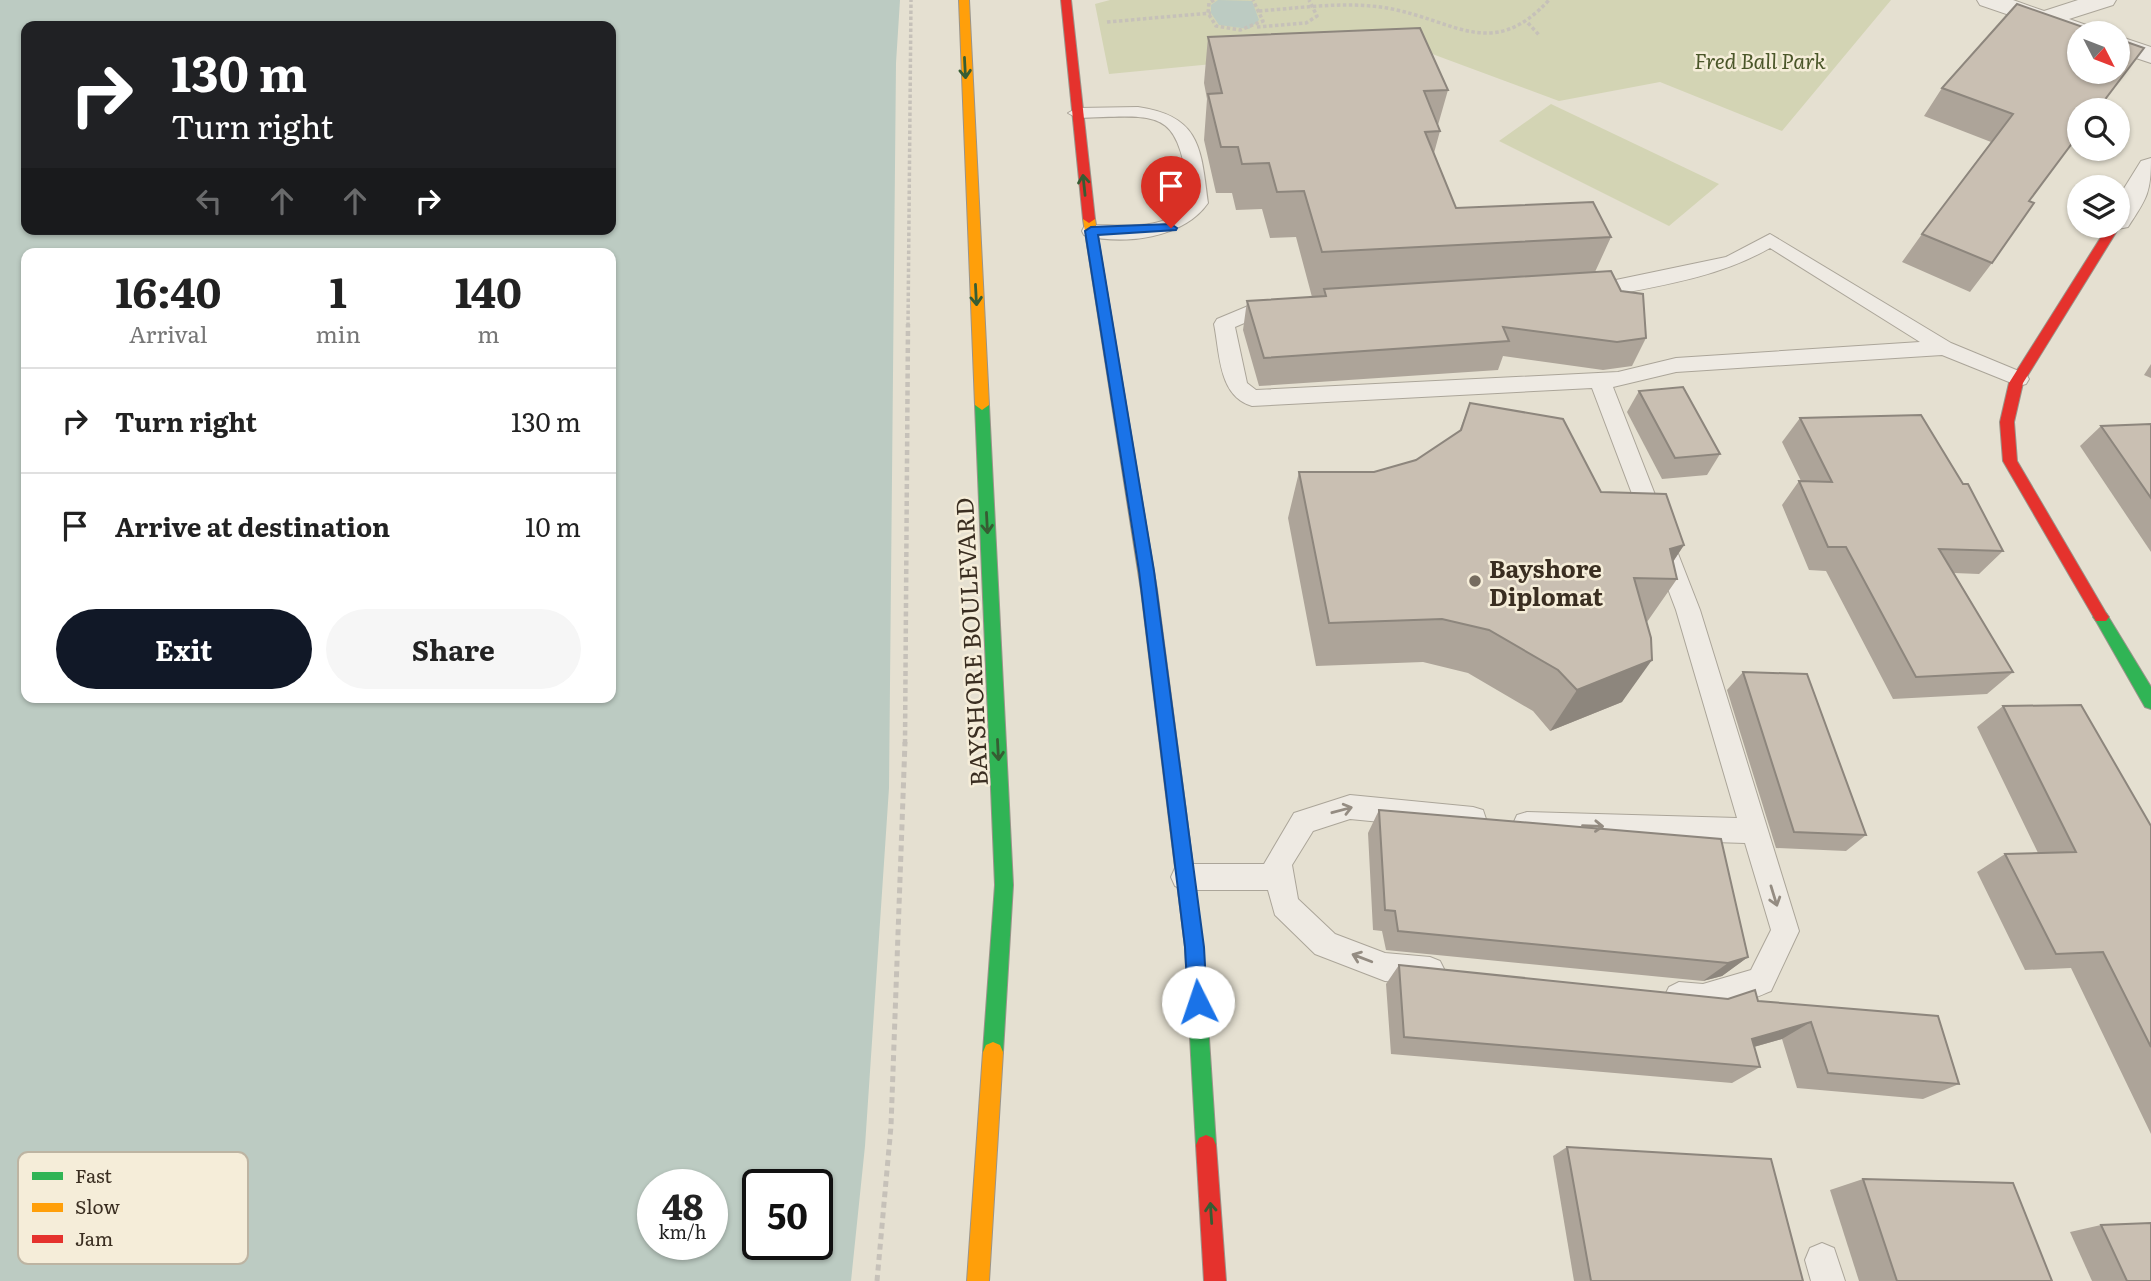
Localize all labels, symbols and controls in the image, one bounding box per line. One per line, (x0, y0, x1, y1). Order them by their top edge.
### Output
north arrow (2067, 21, 2130, 84)
map controls (2067, 21, 2130, 238)
text: 130 m (171, 34, 307, 107)
park label: Fred Ball Park (1694, 44, 1826, 75)
icon: right (56, 49, 147, 140)
one-way arrow (958, 56, 971, 79)
button: search (2067, 98, 2130, 161)
text: Turn right (171, 101, 333, 149)
pin (1141, 156, 1201, 228)
icon: arrive (1152, 167, 1190, 205)
one-way arrow (1077, 175, 1090, 197)
button: layers (2067, 175, 2130, 238)
icon: left (190, 182, 228, 220)
icon: ahead (263, 182, 301, 220)
icon: ahead (336, 182, 374, 220)
icon: right (409, 182, 447, 220)
text: 16:40 (115, 259, 221, 321)
text: 1 (329, 259, 347, 321)
text: 140 (455, 259, 522, 321)
one-way arrow (969, 284, 982, 307)
text: Arrival (129, 316, 208, 350)
text: min (315, 316, 361, 350)
text: m (477, 316, 499, 350)
text: Turn right (115, 401, 257, 440)
text: 130 m (511, 401, 581, 440)
icon: right (56, 402, 94, 440)
street label: BAYSHORE BOULEVARD (945, 497, 995, 787)
text: Arrive at destination (115, 506, 390, 545)
text: 10 m (525, 506, 581, 545)
icon: arrive (56, 507, 94, 545)
one-way arrow (980, 511, 993, 534)
place label: Bayshore Diplomat (1489, 550, 1604, 613)
marker: Bayshore Diplomat (1467, 573, 1483, 589)
button: Exit (56, 609, 312, 689)
button: Share (326, 609, 581, 689)
one-way arrow (991, 738, 1004, 761)
one-way arrow (1331, 803, 1353, 816)
one-way arrow (1581, 820, 1604, 833)
one-way arrow (1769, 885, 1782, 907)
one-way arrow (1352, 951, 1374, 964)
position arrow (1161, 965, 1235, 1039)
legend (18, 1152, 248, 1264)
text: Fast (75, 1161, 112, 1189)
speed limit sign: 50 (742, 1169, 833, 1260)
text: 48 (662, 1179, 703, 1231)
text: Slow (75, 1192, 120, 1220)
one-way arrow (1204, 1202, 1217, 1225)
text: km/h (659, 1218, 706, 1245)
text: Jam (75, 1224, 113, 1252)

